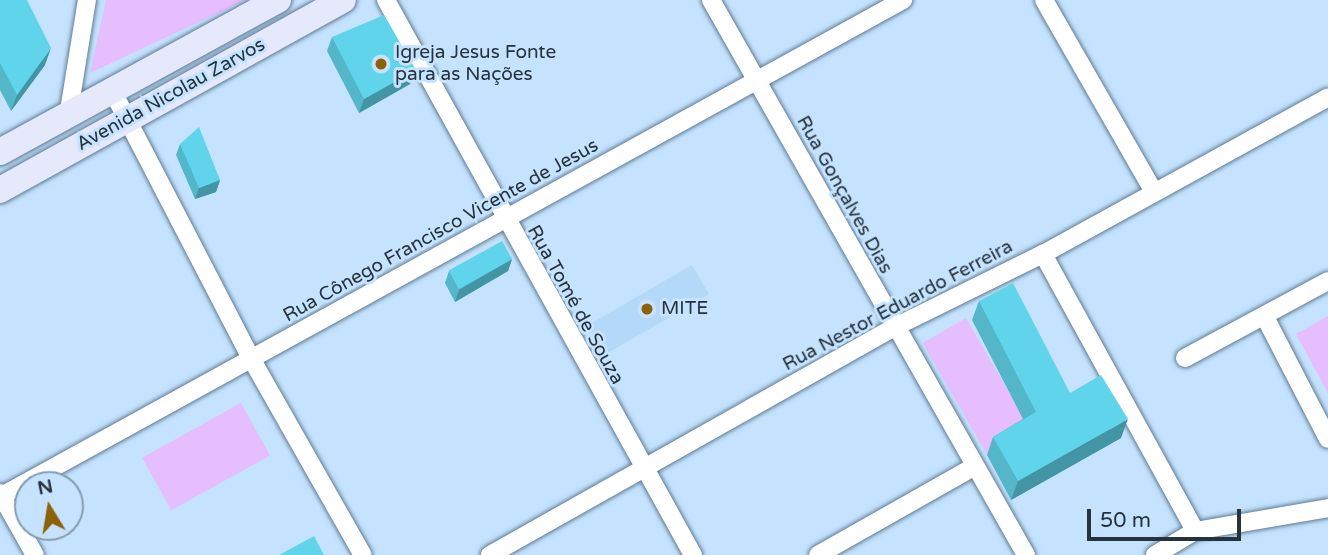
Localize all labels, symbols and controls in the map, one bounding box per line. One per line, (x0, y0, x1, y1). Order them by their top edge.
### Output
street label: Avenida Nicolau Zarvos (73, 34, 269, 156)
place label: Igreja Jesus Fonte para as Nações (395, 42, 556, 86)
marker: Igreja Jesus Fonte para as Nações (373, 56, 389, 72)
street label: Rua Gonçalves Dias (791, 112, 897, 278)
street label: Rua Cônego Francisco Vicente de Jesus (279, 135, 603, 327)
street label: Rua Tomé de Souza (522, 221, 628, 389)
street label: Rua Nestor Eduardo Ferreira (779, 236, 1017, 376)
place label: MITE (661, 298, 708, 320)
marker: MITE (639, 301, 655, 317)
north arrow (14, 471, 84, 541)
text: N (36, 475, 55, 500)
scale bar (1090, 496, 1244, 540)
text: 50 m (1100, 508, 1151, 533)

